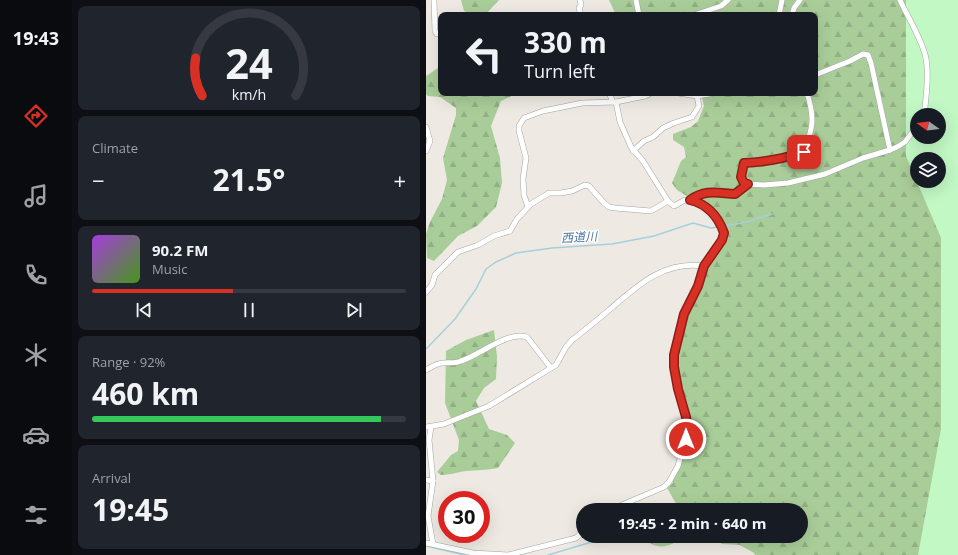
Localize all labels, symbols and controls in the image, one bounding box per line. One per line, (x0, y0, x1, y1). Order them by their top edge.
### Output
text: 330 m (524, 23, 607, 61)
text: 19:43 (13, 26, 59, 50)
icon: left (458, 28, 510, 80)
text: 24 (225, 35, 273, 91)
text: Turn left (524, 59, 595, 83)
text: km/h (232, 85, 266, 104)
icon: directions (22, 102, 50, 130)
north arrow (910, 108, 946, 144)
map controls (910, 108, 946, 188)
pin (787, 135, 821, 169)
text: Climate (92, 139, 138, 157)
icon: arrive (793, 141, 815, 163)
button: layers (910, 152, 946, 188)
text: 21.5° (213, 159, 285, 200)
text: − (92, 165, 105, 195)
text: + (393, 165, 406, 195)
icon: music (22, 182, 50, 210)
water label: 西道川 (561, 227, 599, 246)
text: 90.2 FM (152, 240, 208, 260)
text: Music (152, 260, 187, 278)
icon: phone (22, 261, 50, 289)
icon: previous (133, 299, 155, 321)
icon: pause (238, 299, 260, 321)
icon: next (343, 299, 365, 321)
icon: climate (22, 341, 50, 369)
text: Range · 92% (92, 353, 165, 371)
text: 460 km (92, 373, 199, 414)
position arrow (665, 418, 707, 460)
icon: car (22, 421, 50, 449)
text: Arrival (92, 469, 131, 487)
text: 19:45 (92, 489, 169, 530)
speed limit sign: 30 (438, 491, 490, 543)
icon: filters (22, 501, 50, 529)
text: 19:45 · 2 min · 640 m (618, 513, 766, 533)

